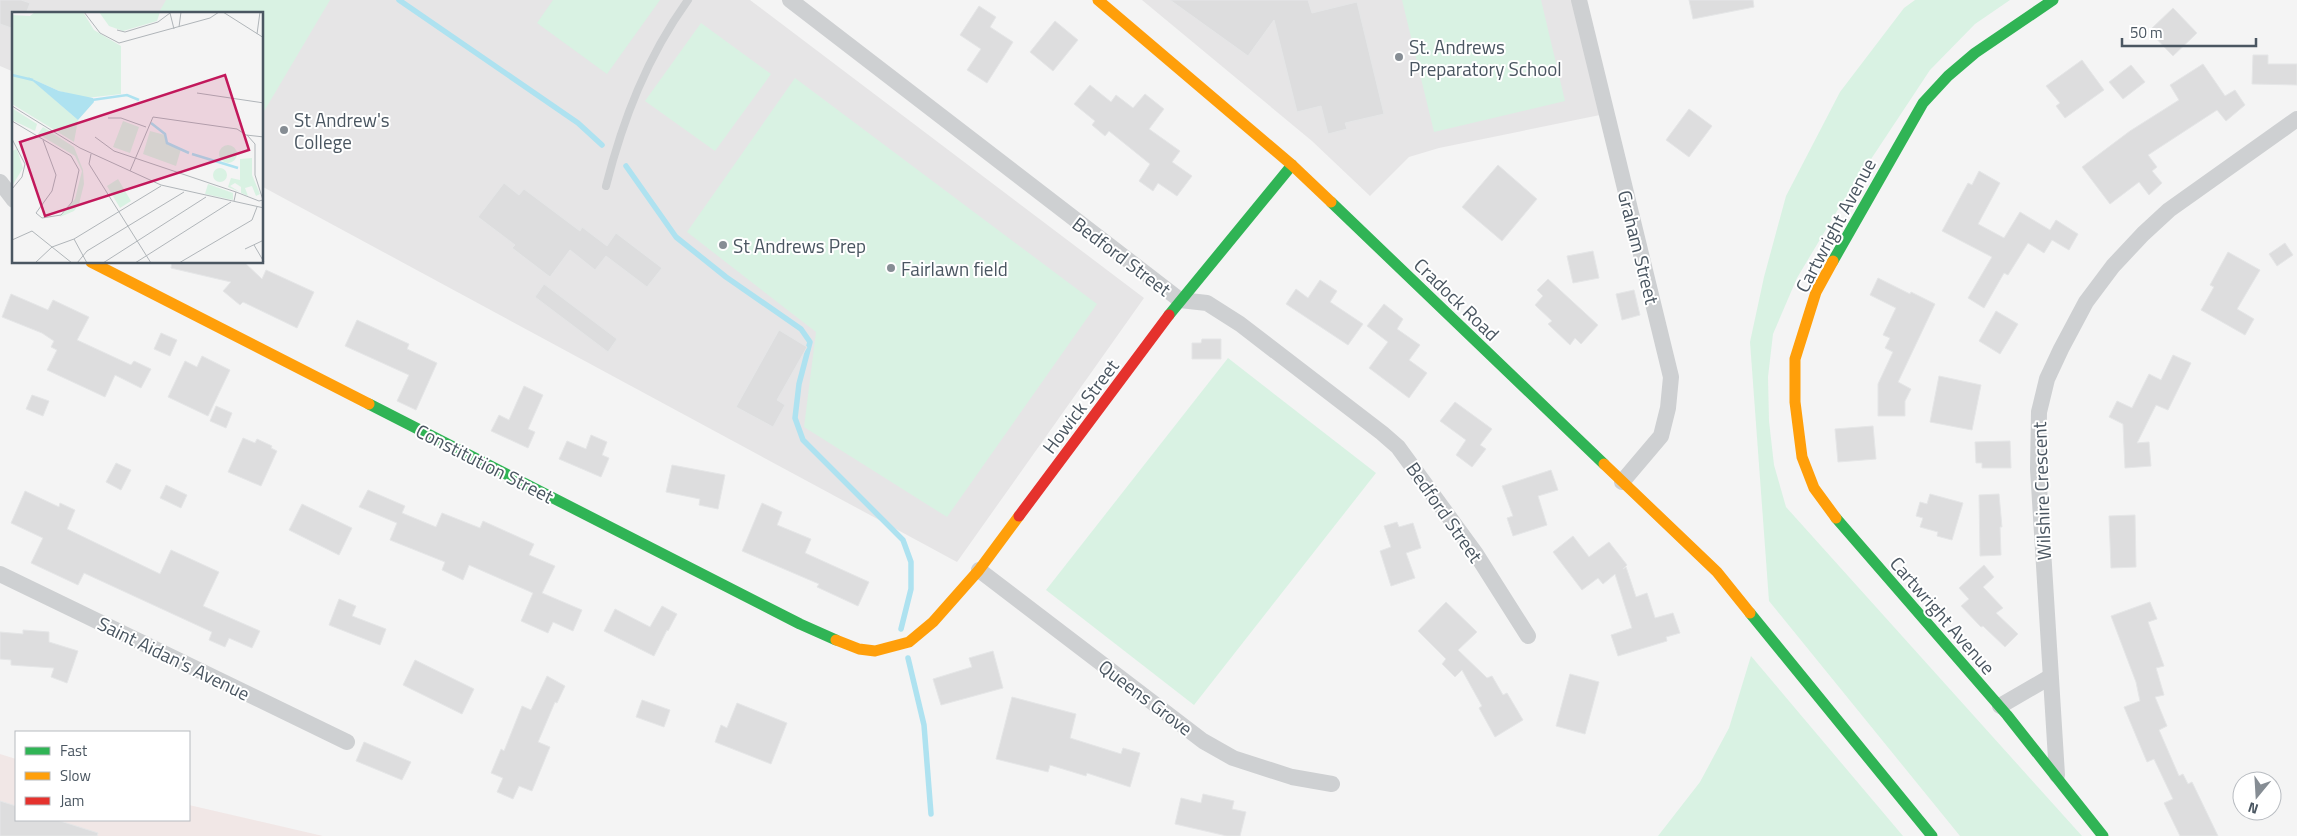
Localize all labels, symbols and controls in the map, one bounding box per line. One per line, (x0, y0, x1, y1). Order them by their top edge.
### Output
inset map (12, 12, 264, 264)
scale bar (2122, 15, 2256, 47)
text: 50 m (2130, 21, 2163, 44)
place label: St. Andrews Preparatory School (1409, 32, 1562, 83)
marker: St. Andrews Preparatory School (1393, 51, 1405, 63)
place label: St Andrew's College (294, 105, 390, 156)
marker: St Andrew's College (278, 124, 290, 136)
street label: Cartwright Avenue (1787, 153, 1883, 297)
street label: Graham Street (1611, 187, 1667, 307)
street label: Bedford Street (1067, 209, 1178, 303)
place label: St Andrews Prep (733, 231, 866, 260)
marker: St Andrews Prep (717, 239, 729, 251)
street label: Cradock Road (1408, 251, 1506, 347)
place label: Fairlawn field (901, 254, 1008, 283)
marker: Fairlawn field (885, 262, 897, 274)
street label: Howick Street (1035, 352, 1125, 459)
street label: Constitution Street (411, 416, 559, 510)
street label: Wilshire Crescent (2024, 421, 2058, 561)
street label: Bedford Street (1400, 456, 1491, 569)
street label: Cartwright Avenue (1883, 549, 2003, 681)
street label: Saint Aidan's Avenue (93, 609, 255, 707)
street label: Queens Grove (1093, 652, 1199, 742)
legend (15, 731, 190, 821)
text: Fast (60, 739, 88, 762)
text: Slow (60, 764, 91, 787)
north arrow (2232, 771, 2282, 821)
text: Jam (60, 789, 84, 812)
text: N (2245, 797, 2261, 820)

